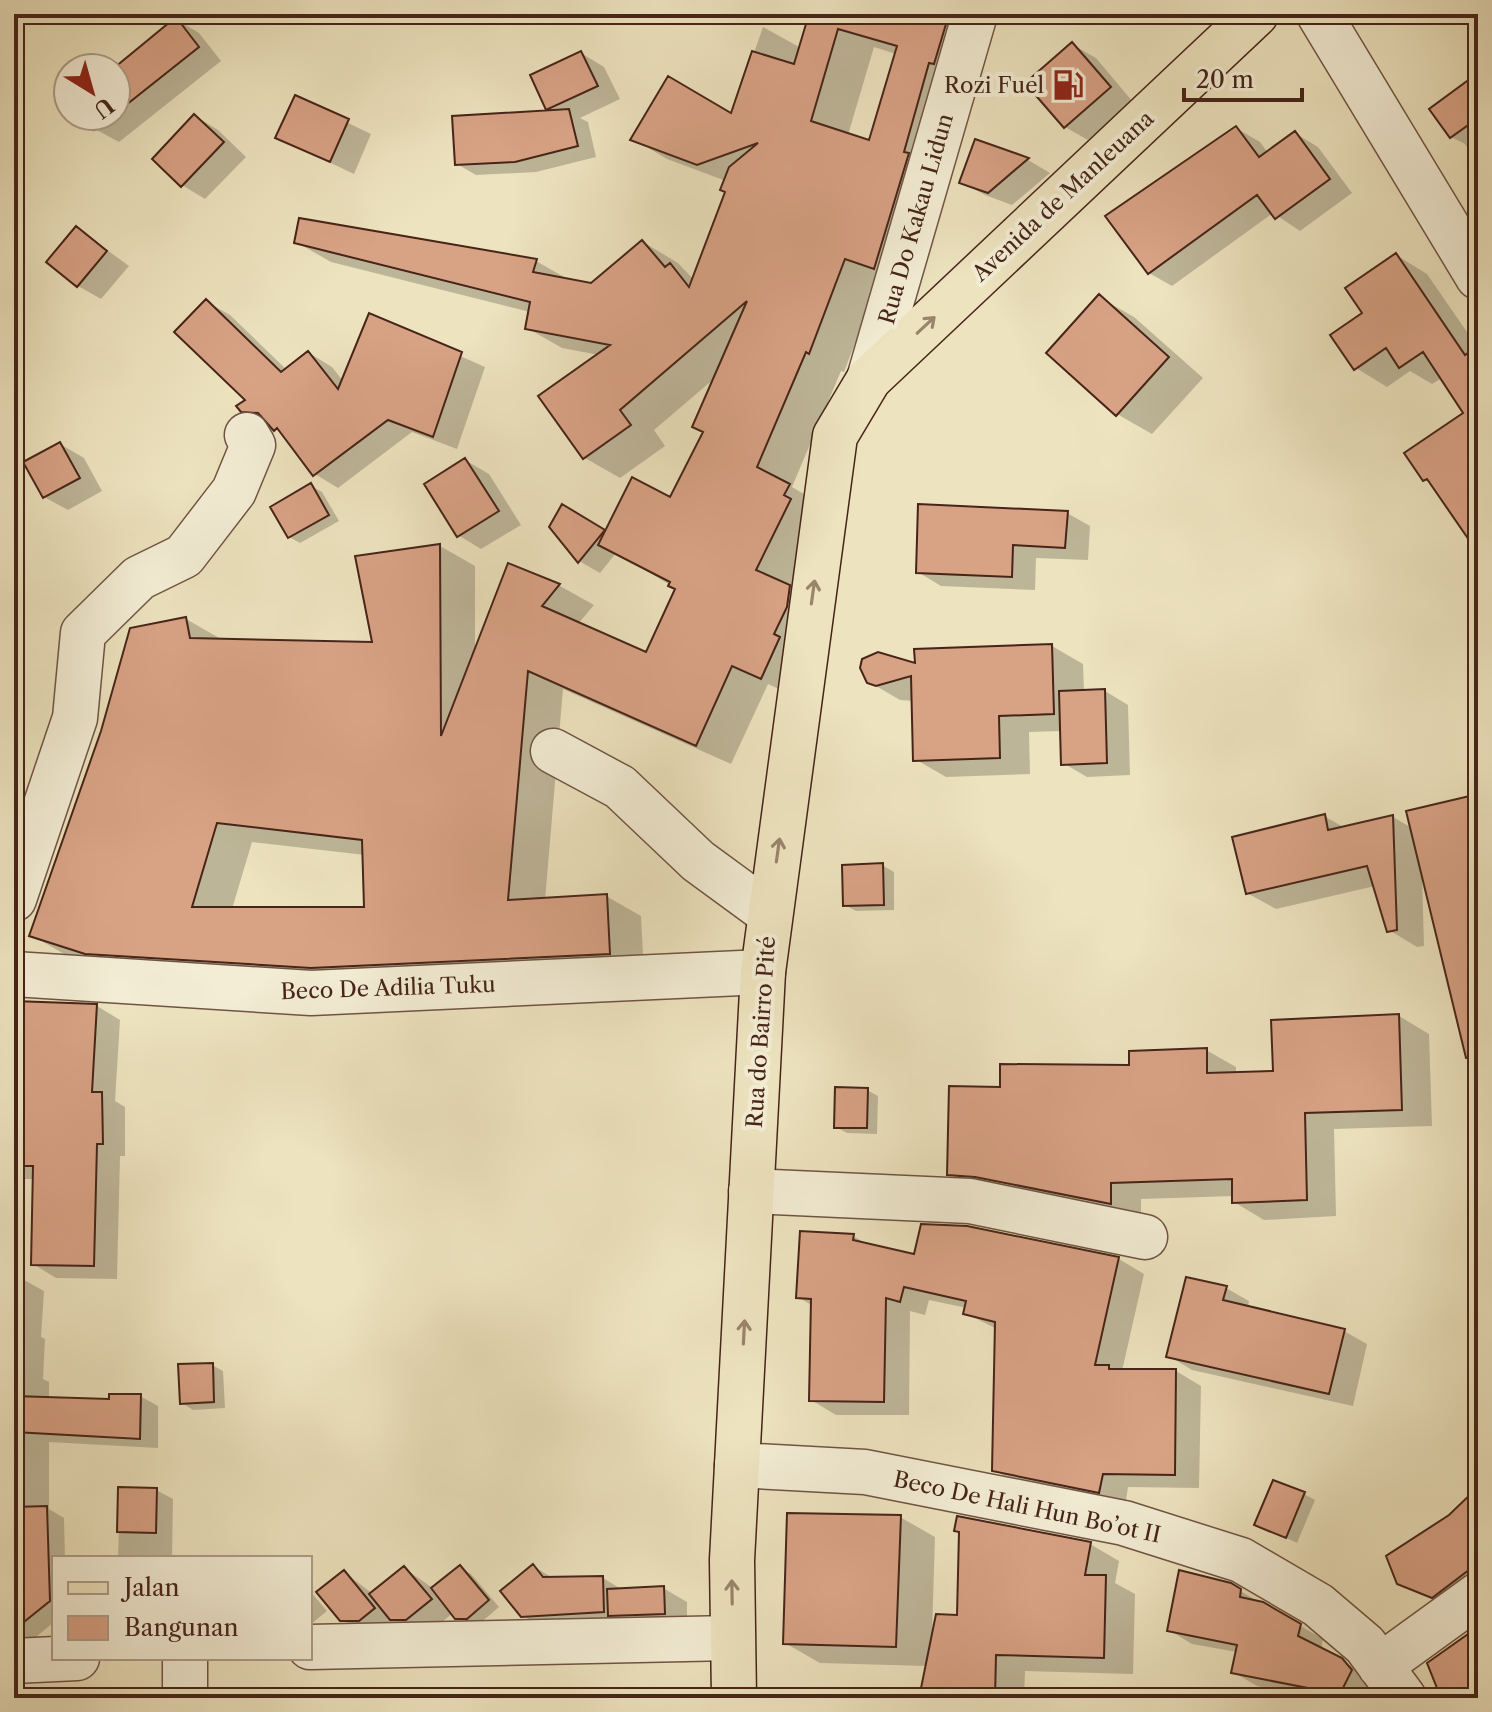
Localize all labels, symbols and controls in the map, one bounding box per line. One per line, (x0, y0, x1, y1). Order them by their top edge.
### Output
north arrow (52, 52, 132, 132)
scale bar (1184, 52, 1302, 102)
text: 20 m (1196, 65, 1254, 94)
fuel station icon: Rozi Fuel (1051, 68, 1085, 102)
place label: Rozi Fuel (944, 72, 1044, 99)
text: U (88, 91, 119, 124)
street label: Avenida de Manleuana (966, 105, 1160, 288)
street label: Rua Do Kakau Lidun (873, 110, 959, 327)
one-way arrow (916, 316, 936, 335)
one-way arrow (806, 580, 821, 605)
one-way arrow (771, 838, 786, 863)
street label: Rua do Bairro Pité (741, 935, 781, 1129)
street label: Beco De Adilia Tuku (280, 971, 496, 1005)
one-way arrow (737, 1319, 752, 1346)
street label: Beco De Hali Hun Bo’ot II (891, 1465, 1163, 1549)
legend (52, 1556, 312, 1660)
text: Jalan (120, 1573, 180, 1602)
one-way arrow (724, 1579, 740, 1606)
text: Bangunan (124, 1613, 239, 1642)

